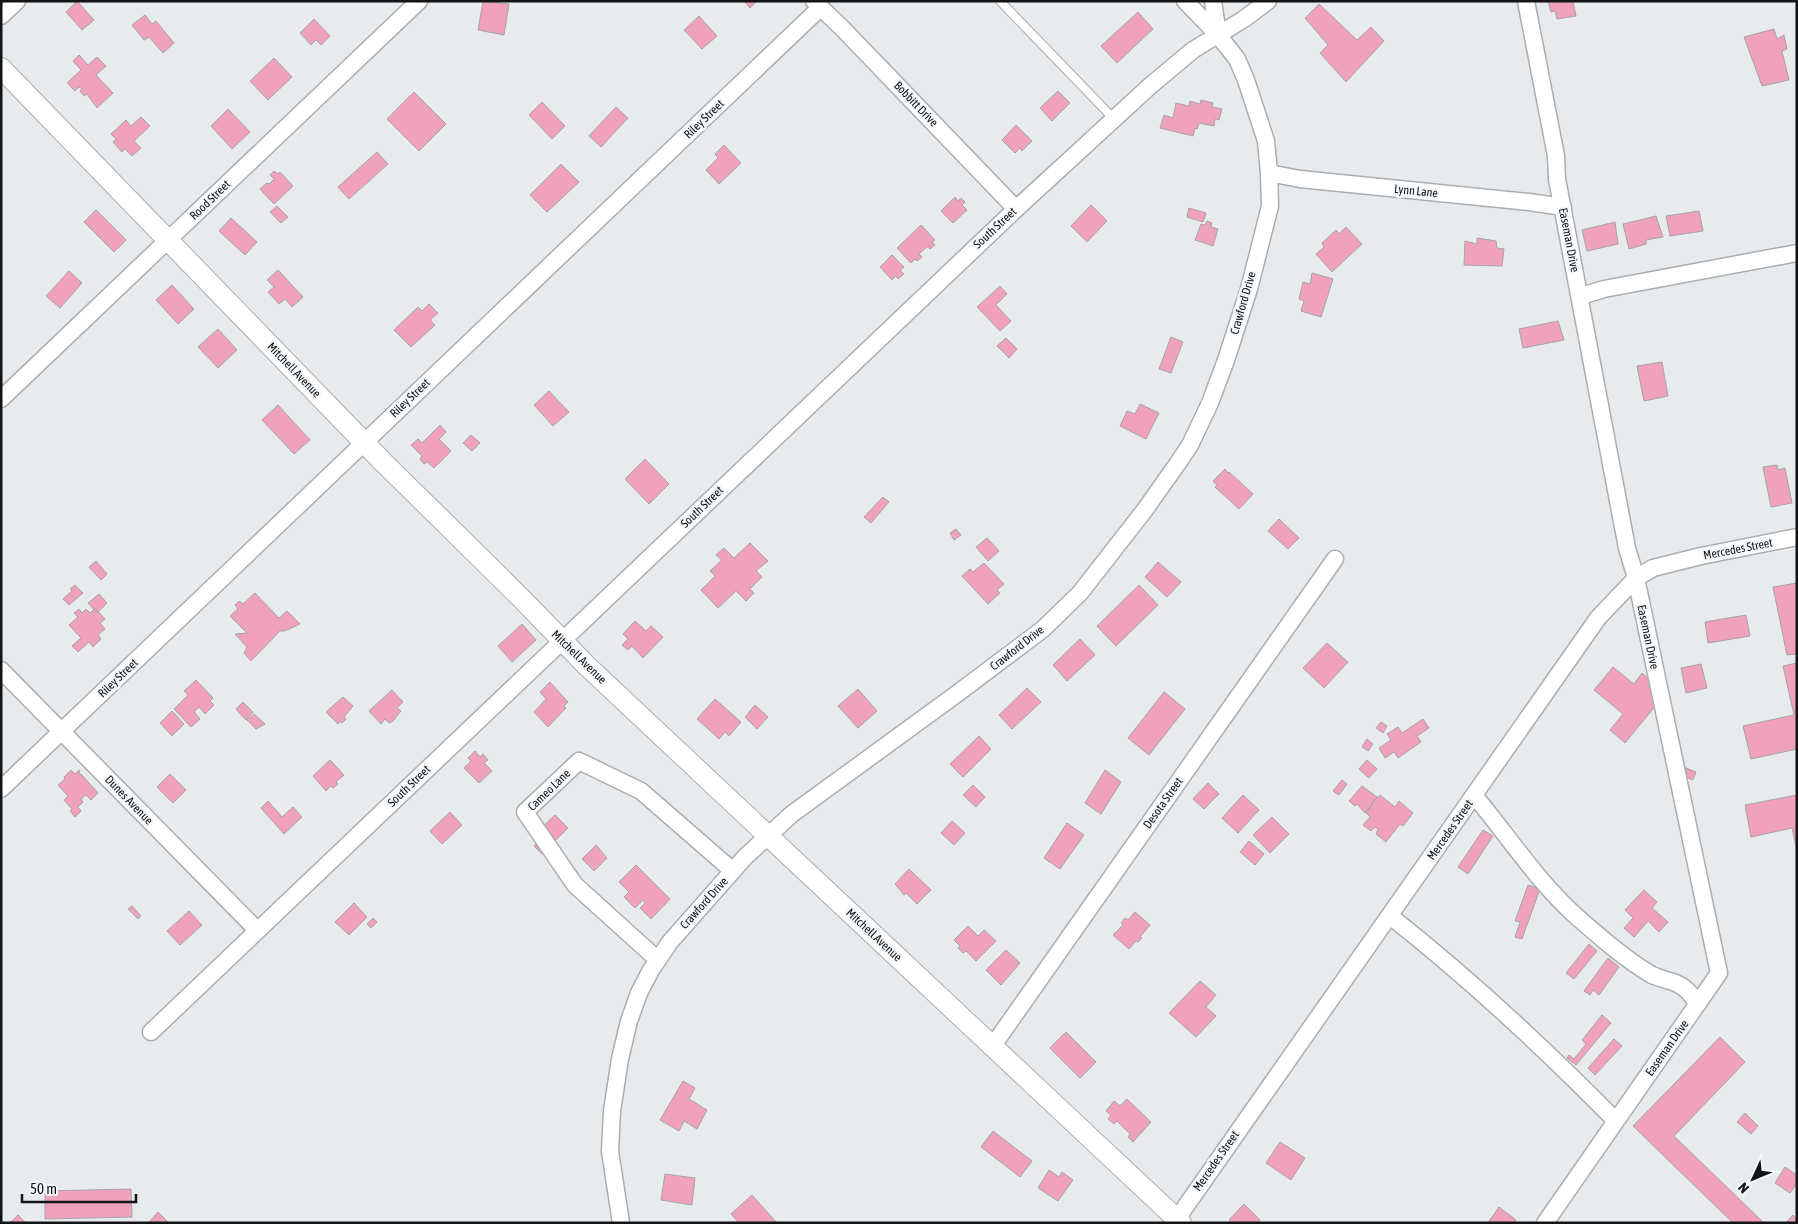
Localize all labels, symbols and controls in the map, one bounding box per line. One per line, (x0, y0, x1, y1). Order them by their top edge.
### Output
street label: Bobbitt Drive (891, 79, 941, 129)
street label: Riley Street (681, 96, 727, 141)
street label: Rood Street (187, 177, 234, 223)
street label: Lynn Lane (1393, 182, 1439, 200)
street label: South Street (971, 204, 1020, 251)
street label: Easeman Drive (1556, 207, 1582, 273)
street label: Crawford Drive (1227, 270, 1259, 336)
street label: Mitchell Avenue (264, 340, 324, 400)
street label: Riley Street (387, 375, 433, 420)
street label: South Street (678, 483, 727, 531)
street label: Mercedes Street (1702, 535, 1774, 563)
street label: Easeman Drive (1634, 604, 1662, 670)
street label: Crawford Drive (987, 623, 1047, 673)
street label: Mitchell Avenue (549, 627, 609, 687)
street label: Riley Street (95, 655, 141, 700)
street label: South Street (385, 762, 434, 810)
street label: Cameo Lane (525, 766, 573, 814)
street label: Dunes Avenue (102, 773, 156, 827)
street label: Desota Street (1140, 774, 1186, 831)
street label: Mercedes Street (1424, 797, 1476, 863)
street label: Crawford Drive (677, 874, 731, 932)
street label: Mitchell Avenue (843, 906, 905, 964)
street label: Easeman Drive (1643, 1017, 1691, 1079)
street label: Mercedes Street (1190, 1128, 1242, 1194)
north arrow (1728, 1154, 1778, 1204)
scale bar (22, 1172, 136, 1204)
text: 50 m (30, 1180, 57, 1197)
text: N (1735, 1180, 1752, 1197)

